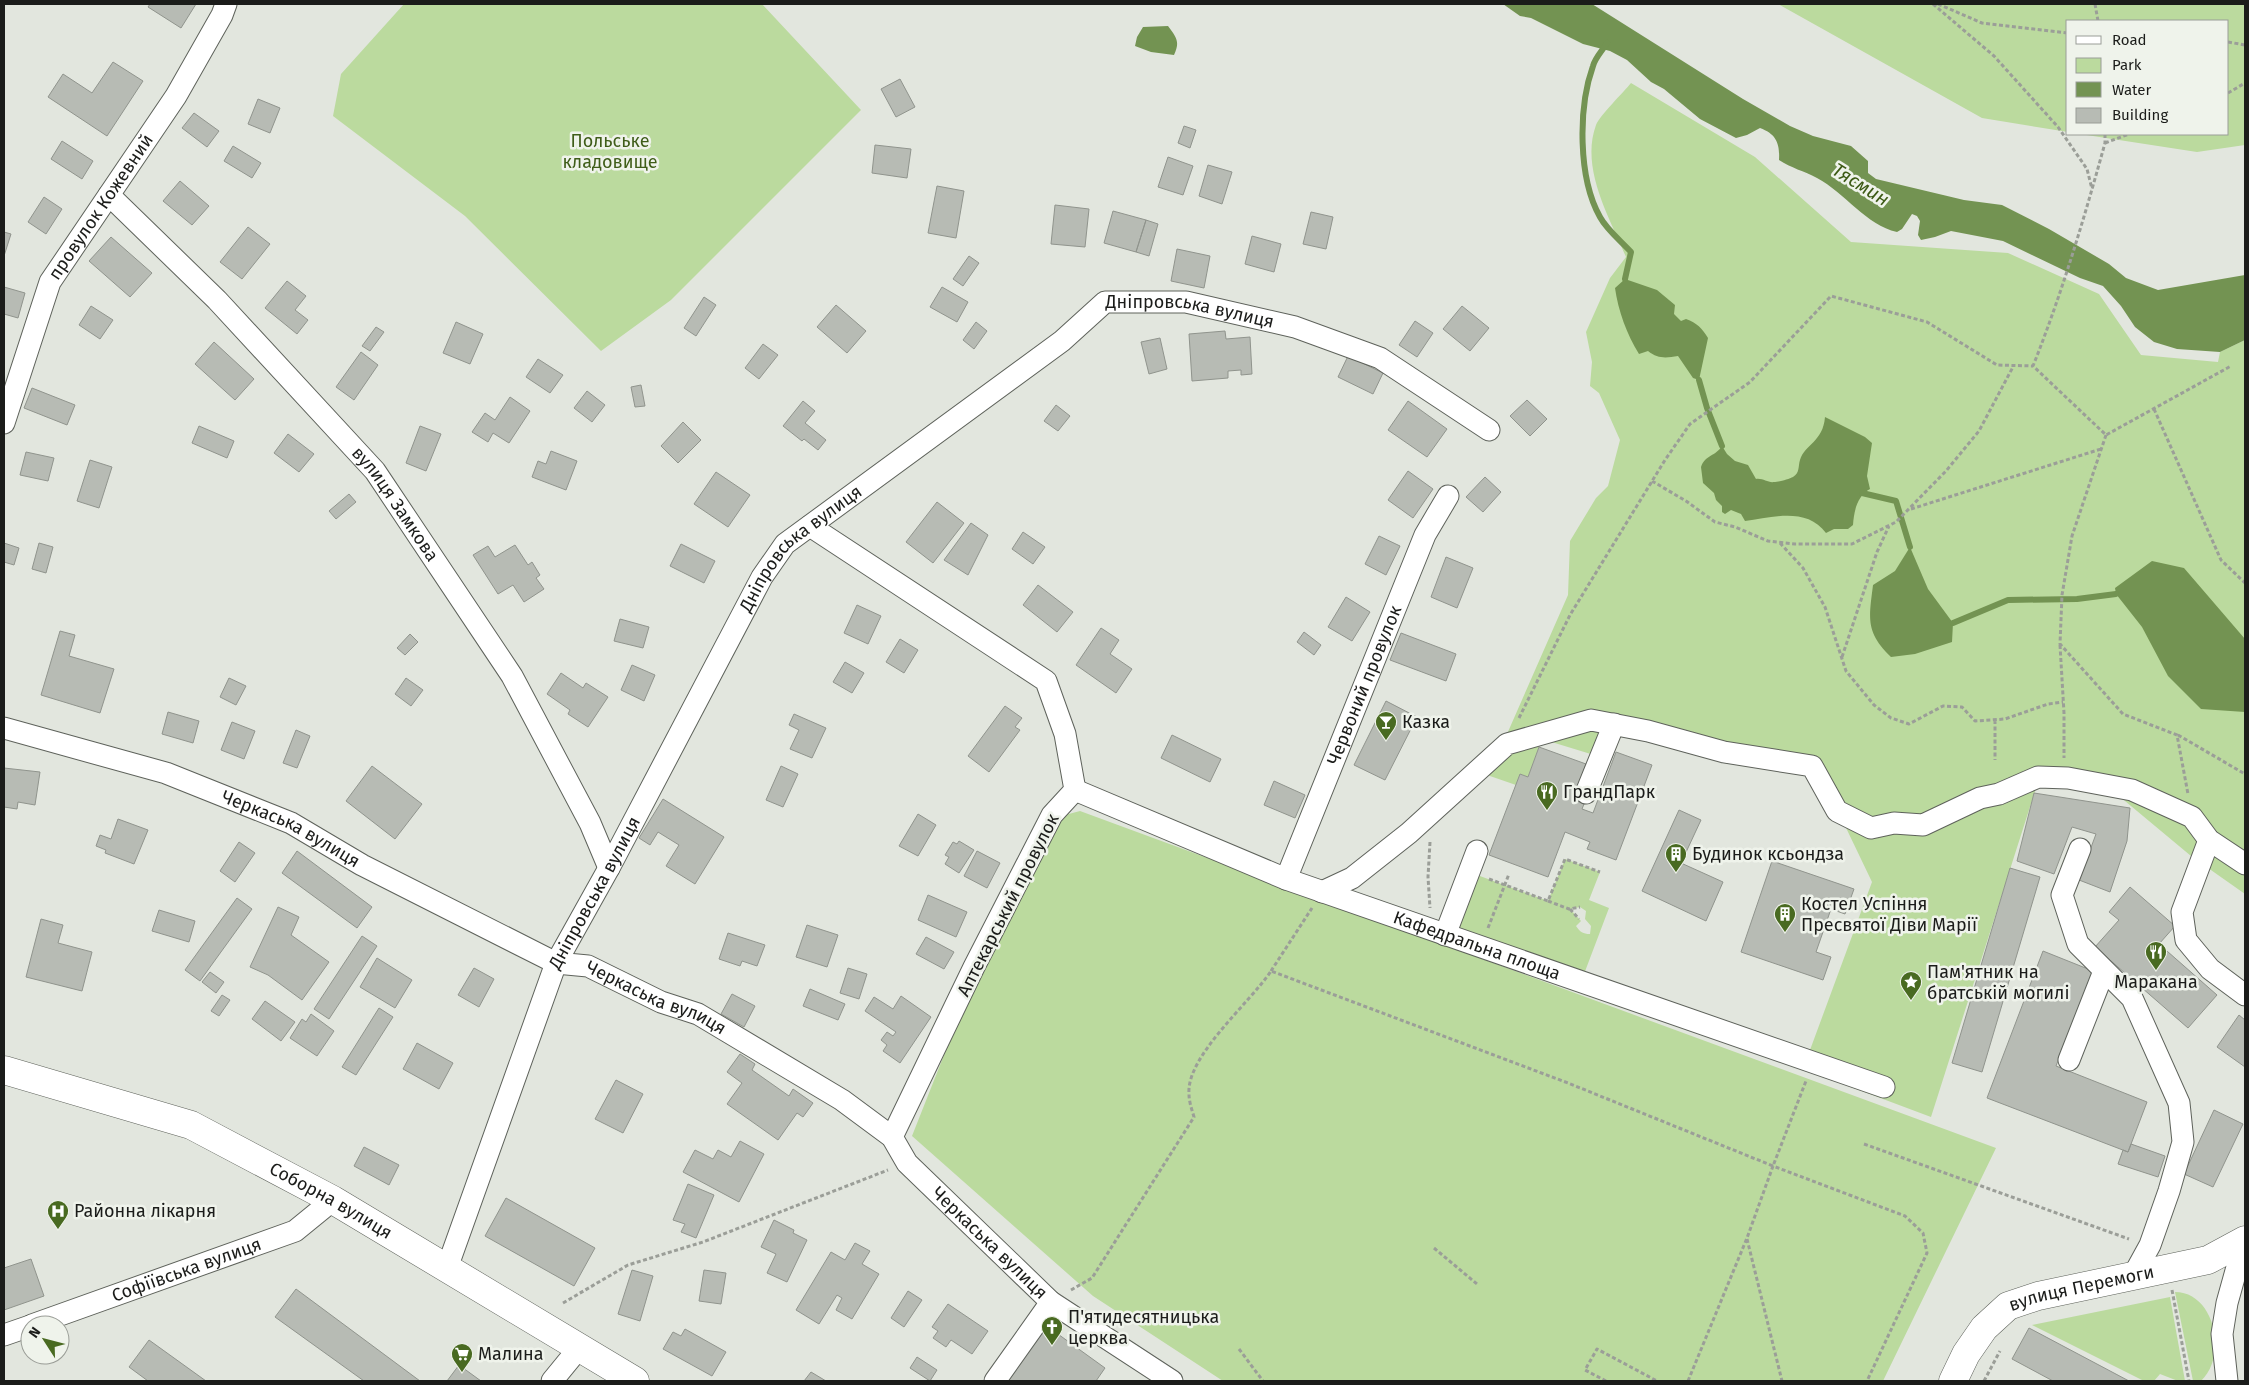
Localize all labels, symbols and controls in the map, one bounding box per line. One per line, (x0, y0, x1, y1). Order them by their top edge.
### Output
legend (2066, 20, 2229, 135)
text: Road (2112, 31, 2147, 49)
text: Park (2112, 56, 2142, 74)
text: Water (2112, 81, 2151, 99)
text: Building (2112, 106, 2168, 124)
street label: провулок Кожевний (44, 130, 158, 284)
park label: Польське кладовище (563, 130, 657, 173)
water label: Тясмин (1828, 158, 1893, 211)
street label: Дніпровська вулиця (1105, 291, 1276, 333)
street label: вулиця Замкова (347, 442, 443, 566)
street label: Дніпровська вулиця (734, 480, 866, 616)
street label: Червоний провулок (1322, 602, 1407, 768)
bar icon: Казка (1374, 710, 1398, 741)
place label: Казка (1402, 711, 1450, 733)
restaurant icon: ГрандПарк (1535, 780, 1559, 811)
place label: ГрандПарк (1563, 781, 1656, 803)
street label: Черкаська вулиця (218, 785, 364, 872)
street label: Аптекарський провулок (952, 809, 1064, 1000)
street label: Дніпровська вулиця (543, 813, 645, 974)
building icon: Будинок ксьондза (1664, 842, 1688, 873)
place label: Будинок ксьондза (1692, 843, 1844, 865)
place label: Костел Успіння Пресвятої Діви Марії (1801, 893, 1978, 936)
building icon: Костел Успіння Пресвятої Діви Марії (1773, 902, 1797, 933)
street label: Кафедральна площа (1390, 906, 1563, 985)
restaurant icon: Маракана (2144, 940, 2168, 971)
street label: Черкаська вулиця (582, 956, 730, 1039)
place label: Пам'ятник на братській могилі (1927, 961, 2069, 1004)
place icon: Пам'ятник на братській могилі (1899, 970, 1923, 1001)
place label: Маракана (2114, 971, 2198, 993)
street label: Соборна вулиця (266, 1157, 396, 1244)
street label: Черкаська вулиця (927, 1182, 1052, 1304)
hospital icon: Районна лікарня (46, 1199, 70, 1230)
place label: Районна лікарня (74, 1200, 216, 1222)
street label: Софіївська вулиця (109, 1233, 264, 1307)
street label: вулиця Перемоги (2006, 1261, 2156, 1316)
place label: П'ятидесятницька церква (1068, 1306, 1219, 1349)
north arrow (20, 1315, 70, 1365)
church icon: П'ятидесятницька церква (1040, 1315, 1064, 1346)
text: N (25, 1324, 44, 1341)
supermarket icon: Малина (450, 1342, 474, 1373)
place label: Малина (478, 1343, 543, 1365)

